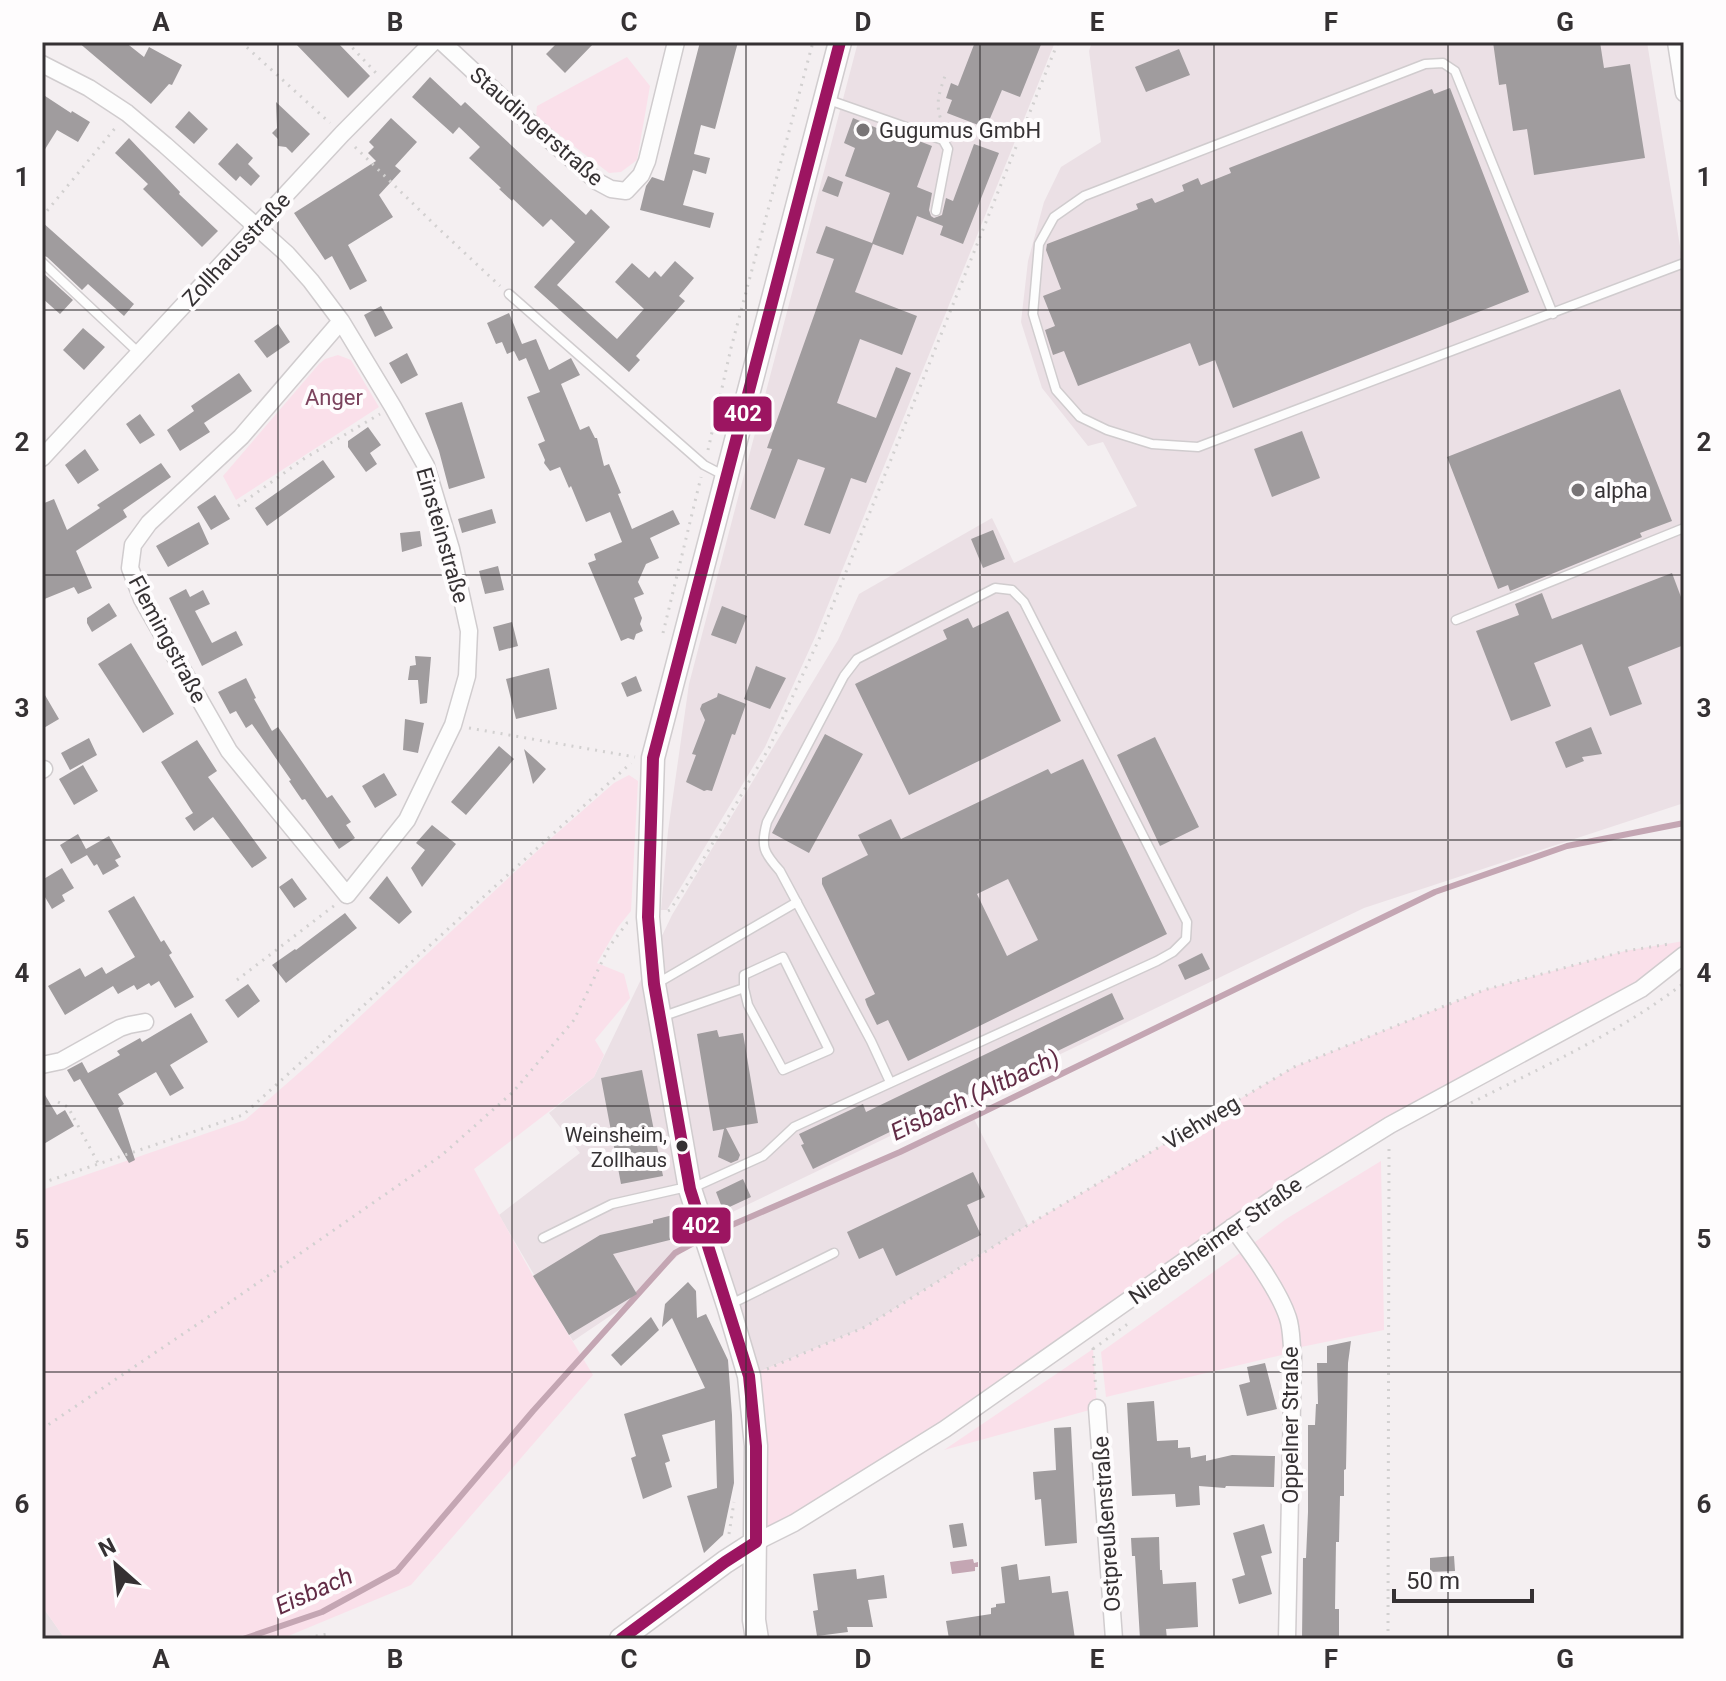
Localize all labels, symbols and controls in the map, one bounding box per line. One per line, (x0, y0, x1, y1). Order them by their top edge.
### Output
text: A (152, 7, 170, 37)
text: B (387, 7, 403, 37)
text: C (620, 7, 638, 37)
text: D (855, 7, 871, 37)
text: E (1090, 7, 1105, 37)
text: F (1324, 7, 1338, 37)
text: G (1556, 7, 1574, 37)
street label: Staudingerstraße (465, 62, 608, 191)
place label: Gugumus GmbH (879, 118, 1041, 143)
marker: Gugumus GmbH (854, 121, 872, 139)
text: 1 (15, 162, 29, 192)
text: 1 (1697, 162, 1711, 192)
street label: Zollhausstraße (177, 187, 295, 311)
park label: Anger (305, 385, 364, 410)
line badge: 402 (712, 395, 773, 433)
text: 402 (724, 401, 762, 426)
text: 2 (15, 427, 29, 457)
text: 2 (1697, 427, 1711, 457)
street label: Einsteinstraße (411, 464, 474, 606)
place label: alpha (1594, 478, 1648, 503)
marker: alpha (1569, 481, 1587, 499)
street label: Flemingstraße (124, 571, 212, 707)
text: 3 (15, 693, 29, 723)
text: 3 (1697, 693, 1711, 723)
text: 4 (15, 958, 30, 988)
text: 4 (1697, 958, 1712, 988)
water label: Eisbach (Altbach) (886, 1044, 1064, 1146)
street label: Viehweg (1159, 1090, 1244, 1155)
place label: Weinsheim, Zollhaus (565, 1123, 667, 1172)
marker: Weinsheim, Zollhaus (674, 1138, 690, 1154)
street label: Niedesheimer Straße (1124, 1171, 1306, 1309)
line badge: 402 (671, 1206, 732, 1245)
text: 402 (682, 1213, 720, 1238)
text: 5 (15, 1224, 29, 1254)
text: 5 (1697, 1224, 1711, 1254)
street label: Oppelner Straße (1278, 1346, 1303, 1504)
street label: Ostpreußenstraße (1088, 1435, 1125, 1613)
text: 6 (15, 1489, 30, 1519)
text: 6 (1697, 1489, 1712, 1519)
north arrow (76, 1525, 156, 1605)
text: N (95, 1533, 120, 1562)
scale bar (1394, 1553, 1532, 1603)
water label: Eisbach (271, 1562, 357, 1620)
text: 50 m (1406, 1567, 1460, 1595)
text: A (152, 1644, 170, 1674)
text: B (387, 1644, 403, 1674)
text: C (620, 1644, 638, 1674)
text: D (855, 1644, 871, 1674)
text: E (1090, 1644, 1105, 1674)
text: F (1324, 1644, 1338, 1674)
text: G (1556, 1644, 1574, 1674)

